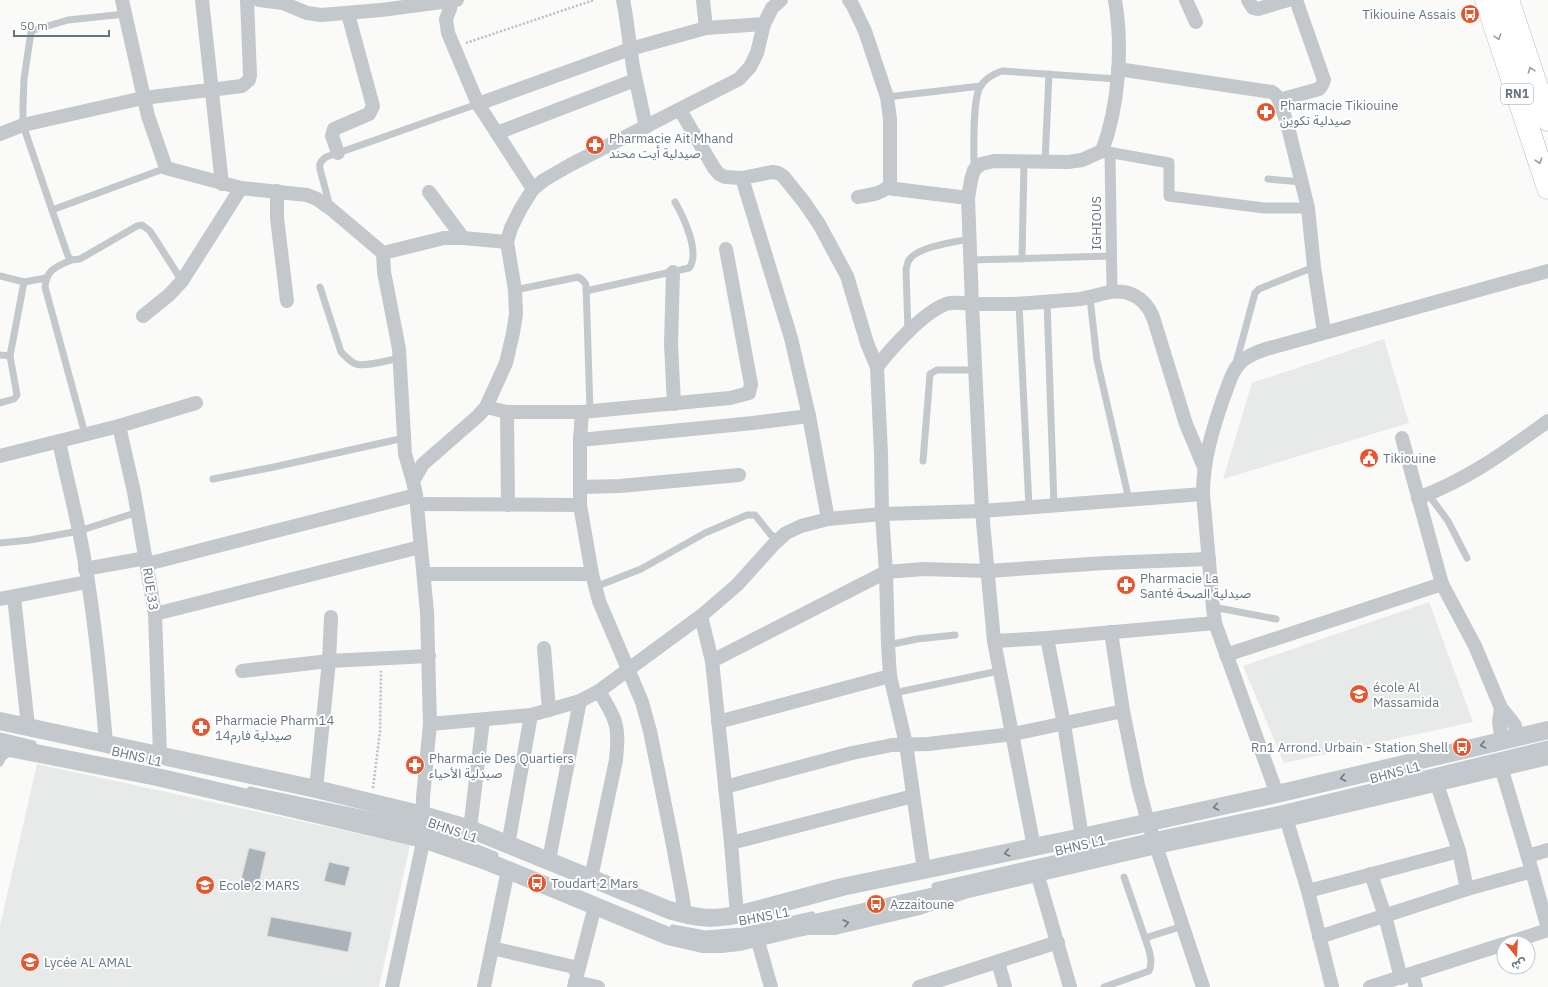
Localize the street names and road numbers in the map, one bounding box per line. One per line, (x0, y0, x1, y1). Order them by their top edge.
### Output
road number: RN1 (1501, 84, 1533, 104)
street label: IGHIOUS (1088, 196, 1105, 250)
street label: RUE 33 (139, 566, 162, 612)
street label: BHNS L1 (110, 742, 164, 771)
street label: BHNS L1 (1368, 758, 1423, 787)
street label: BHNS L1 (426, 814, 480, 847)
street label: BHNS L1 (1053, 831, 1107, 860)
street label: BHNS L1 (737, 903, 791, 930)

